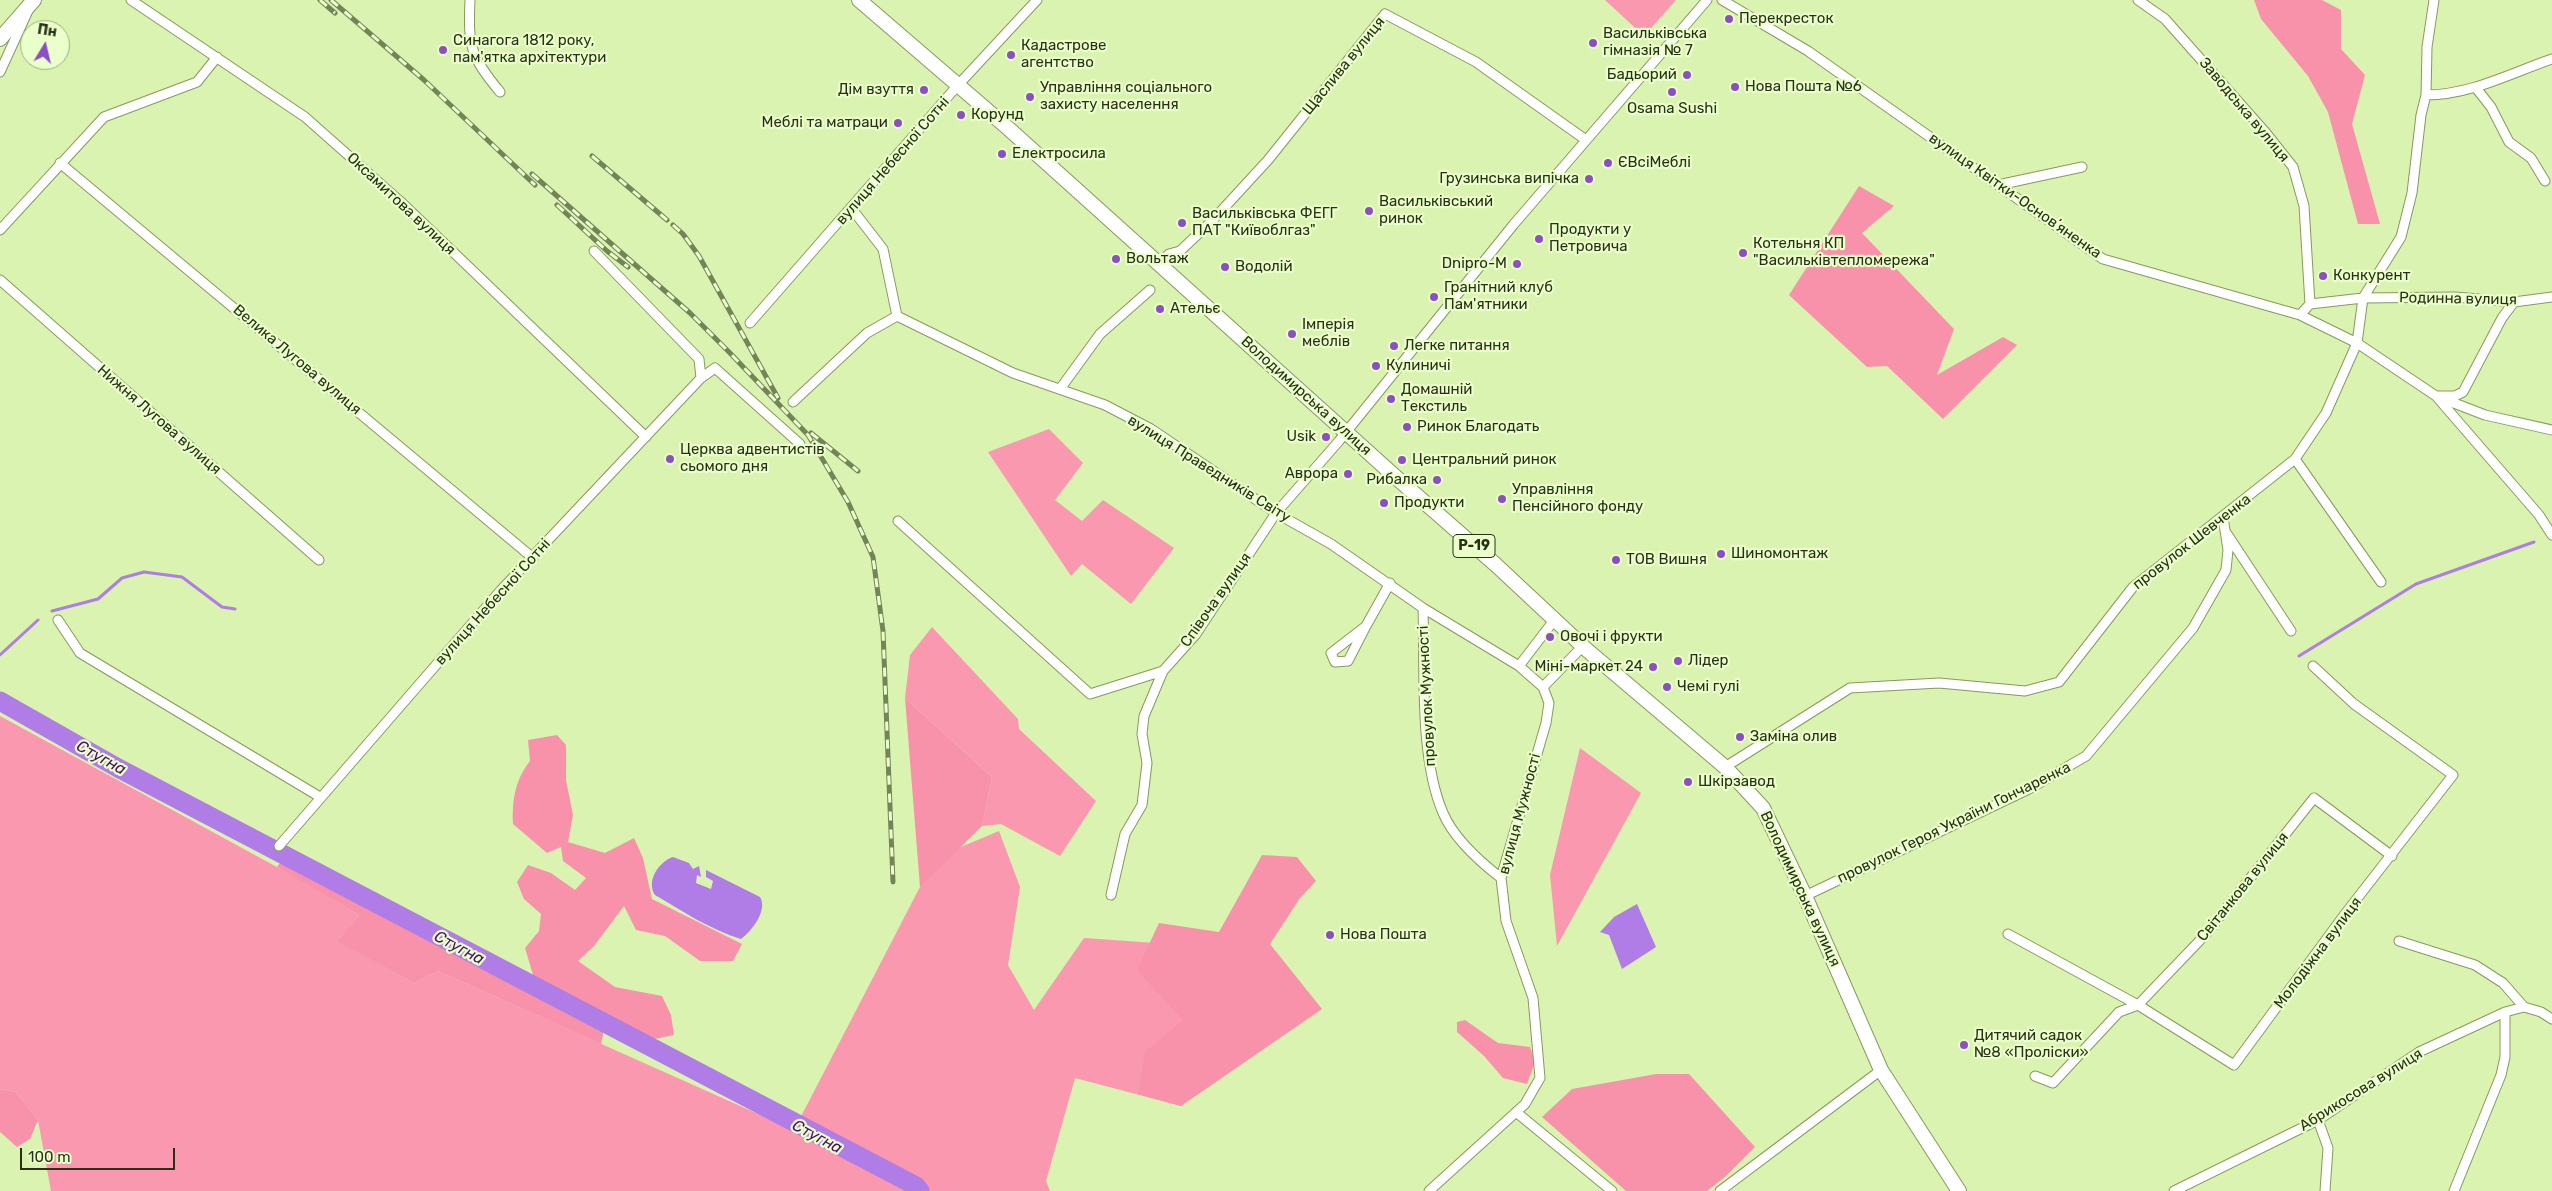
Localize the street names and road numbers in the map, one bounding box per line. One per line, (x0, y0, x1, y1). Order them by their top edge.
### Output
street label: Щаслива вулиця (1299, 13, 1389, 119)
street label: Заводська вулиця (2195, 54, 2293, 166)
street label: вулиця Небесної Сотні (833, 93, 953, 229)
street label: вулиця Квітки-Основʼяненка (1925, 129, 2105, 263)
street label: Оксамитова вулиця (343, 149, 459, 259)
street label: Родинна вулиця (2399, 289, 2517, 309)
street label: Велика Лугова вулиця (229, 301, 365, 419)
street label: Володимирська вулиця (1237, 333, 1375, 459)
street label: Нижня Лугова вулиця (93, 361, 225, 479)
street label: вулиця Праведників Світу (1124, 411, 1294, 527)
street label: провулок Шевченка (2129, 490, 2255, 594)
road number: Р-19 (1453, 534, 1495, 558)
street label: вулиця Небесної Сотні (432, 535, 554, 669)
street label: Співоча вулиця (1177, 549, 1255, 651)
street label: провулок Мужності (1414, 625, 1440, 767)
street label: вулиця Мужності (1495, 752, 1545, 876)
street label: провулок Героя України Гончаренка (1834, 758, 2074, 888)
street label: Володимирська вулиця (1756, 808, 1844, 970)
street label: Світанкова вулиця (2193, 829, 2293, 945)
street label: Молодіжна вулиця (2270, 894, 2366, 1012)
street label: Абрикосова вулиця (2296, 1045, 2426, 1135)

